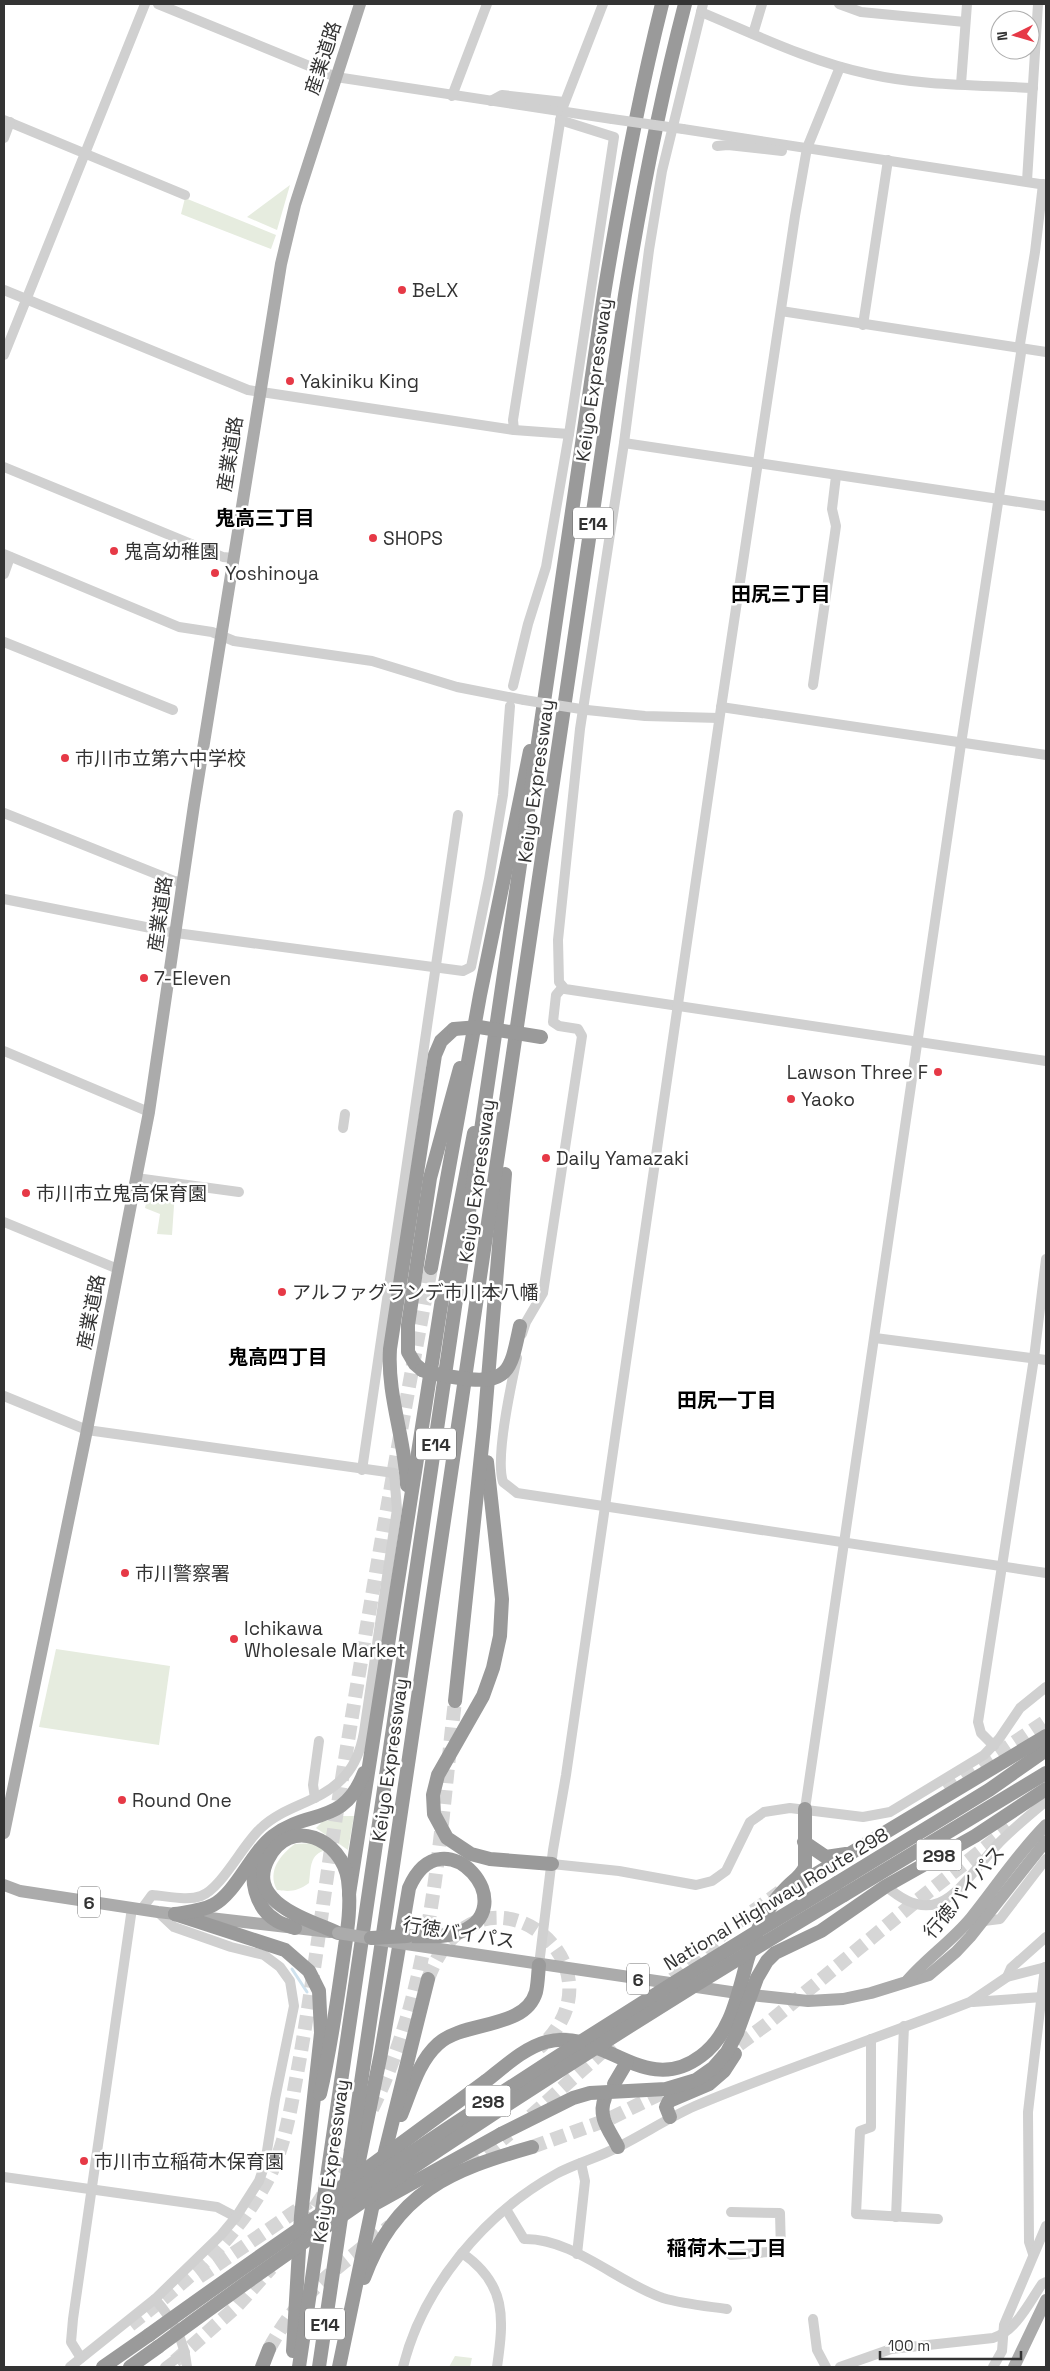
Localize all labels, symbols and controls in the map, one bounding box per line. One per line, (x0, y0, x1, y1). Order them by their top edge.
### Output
north arrow (990, 10, 1040, 60)
street label: 産業道路 (299, 18, 347, 98)
text: N (993, 31, 1011, 42)
place label: BeLX (412, 278, 458, 303)
marker: BeLX (396, 284, 408, 296)
street label: Keiyo Expressway (570, 297, 618, 463)
place label: Yakiniku King (300, 369, 419, 394)
marker: Yakiniku King (284, 375, 296, 387)
street label: 産業道路 (212, 415, 248, 493)
district label: 鬼高三丁目 (215, 505, 315, 531)
road number: E14 (573, 508, 613, 538)
place label: SHOPS (383, 526, 443, 551)
marker: SHOPS (367, 532, 379, 544)
place label: 鬼高幼稚園 (124, 539, 219, 564)
marker: 鬼高幼稚園 (108, 545, 120, 557)
place label: Yoshinoya (225, 561, 319, 586)
marker: Yoshinoya (209, 567, 221, 579)
district label: 田尻三丁目 (731, 581, 831, 607)
street label: Keiyo Expressway (512, 698, 560, 864)
place label: 市川市立第六中学校 (75, 746, 246, 771)
marker: 市川市立第六中学校 (59, 752, 71, 764)
street label: 産業道路 (142, 875, 178, 953)
place label: 7-Eleven (154, 966, 231, 991)
marker: 7-Eleven (138, 972, 150, 984)
place label: Lawson Three F (787, 1060, 928, 1085)
marker: Lawson Three F (932, 1066, 944, 1078)
place label: Yaoko (801, 1087, 855, 1112)
marker: Yaoko (785, 1093, 797, 1105)
street label: Keiyo Expressway (453, 1098, 501, 1264)
place label: Daily Yamazaki (556, 1146, 689, 1171)
marker: Daily Yamazaki (540, 1152, 552, 1164)
place label: 市川市立鬼高保育園 (36, 1181, 207, 1206)
marker: 市川市立鬼高保育園 (20, 1187, 32, 1199)
street label: 産業道路 (71, 1272, 111, 1352)
place label: アルファグランデ市川本八幡 (292, 1280, 539, 1305)
marker: アルファグランデ市川本八幡 (276, 1286, 288, 1298)
district label: 鬼高四丁目 (228, 1344, 328, 1370)
district label: 田尻一丁目 (677, 1387, 777, 1413)
road number: E14 (416, 1428, 456, 1460)
place label: 市川警察署 (135, 1561, 230, 1586)
marker: 市川警察署 (119, 1567, 131, 1579)
place label: Ichikawa Wholesale Market (244, 1616, 405, 1663)
marker: Ichikawa Wholesale Market (228, 1633, 240, 1645)
street label: Keiyo Expressway (366, 1677, 414, 1843)
place label: Round One (132, 1788, 232, 1813)
marker: Round One (116, 1794, 128, 1806)
street label: National Highway Route 298 (659, 1822, 893, 1976)
road number: 298 (916, 1840, 962, 1870)
street label: 行徳バイパス (918, 1840, 1010, 1944)
road number: 6 (78, 1886, 100, 1918)
street label: 行徳バイパス (401, 1912, 517, 1954)
road number: 6 (627, 1964, 649, 1995)
street label: Keiyo Expressway (307, 2078, 355, 2244)
road number: 298 (466, 2086, 510, 2116)
place label: 市川市立稲荷木保育園 (94, 2149, 284, 2174)
marker: 市川市立稲荷木保育園 (78, 2155, 90, 2167)
district label: 稲荷木二丁目 (667, 2235, 787, 2261)
road number: E14 (305, 2308, 345, 2340)
scale bar (880, 2328, 1021, 2360)
text: 100 m (888, 2336, 930, 2355)

